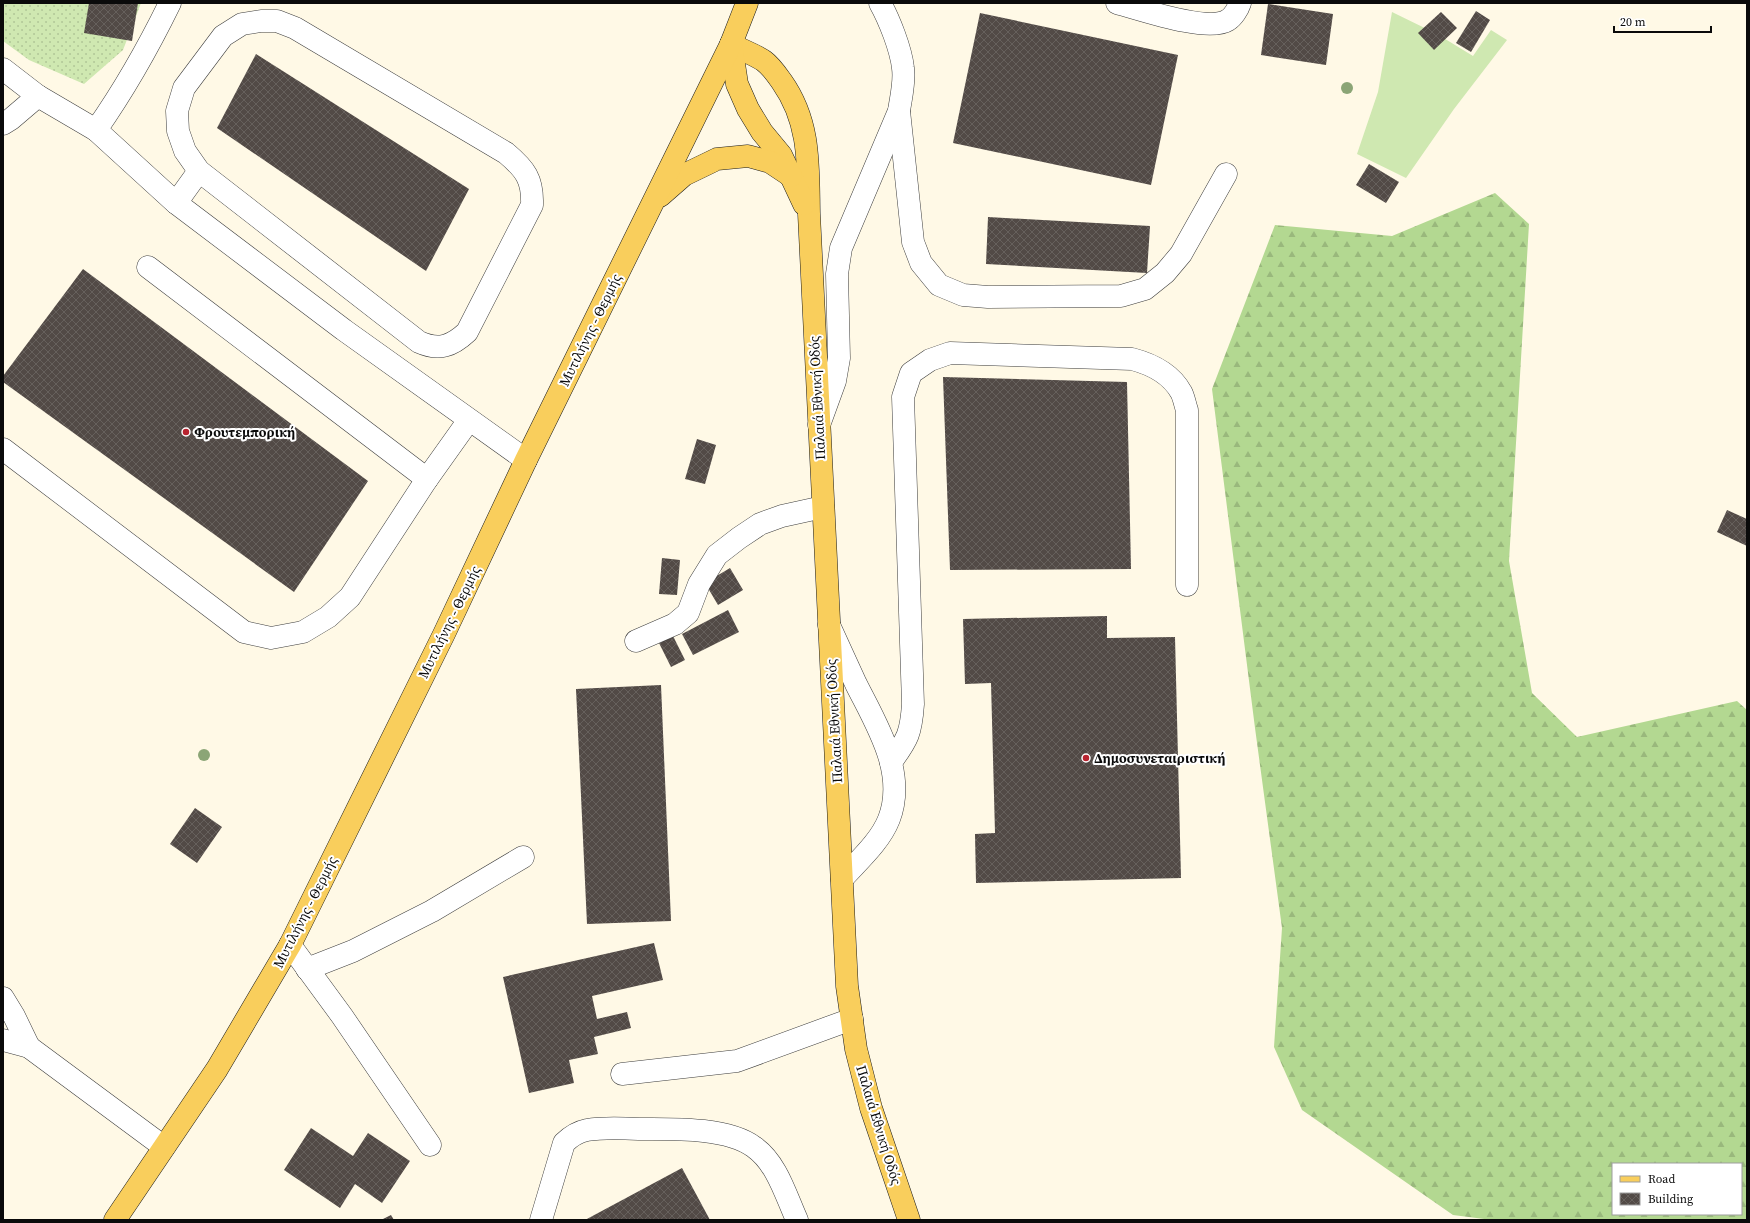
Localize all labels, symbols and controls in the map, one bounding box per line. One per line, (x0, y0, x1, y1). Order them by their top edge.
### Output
scale bar (1614, 8, 1711, 34)
text: 20 m (1620, 14, 1646, 30)
street label: Μυτιλήνης - Θερμής (554, 270, 626, 390)
street label: Παλαιά Εθνική Οδός (804, 335, 830, 461)
place label: Φρουτεμπορική (194, 422, 295, 442)
marker: Φρουτεμπορική (181, 427, 191, 437)
street label: Μυτιλήνης - Θερμής (413, 562, 485, 682)
street label: Παλαιά Εθνική Οδός (821, 658, 847, 784)
place label: Δημοσυνεταιριστική (1094, 748, 1225, 768)
marker: Δημοσυνεταιριστική (1081, 753, 1091, 763)
street label: Μυτιλήνης - Θερμής (268, 853, 342, 971)
street label: Παλαιά Εθνική Οδός (851, 1063, 907, 1187)
legend (1612, 1163, 1742, 1215)
text: Road (1648, 1171, 1675, 1187)
text: Building (1648, 1191, 1693, 1207)

